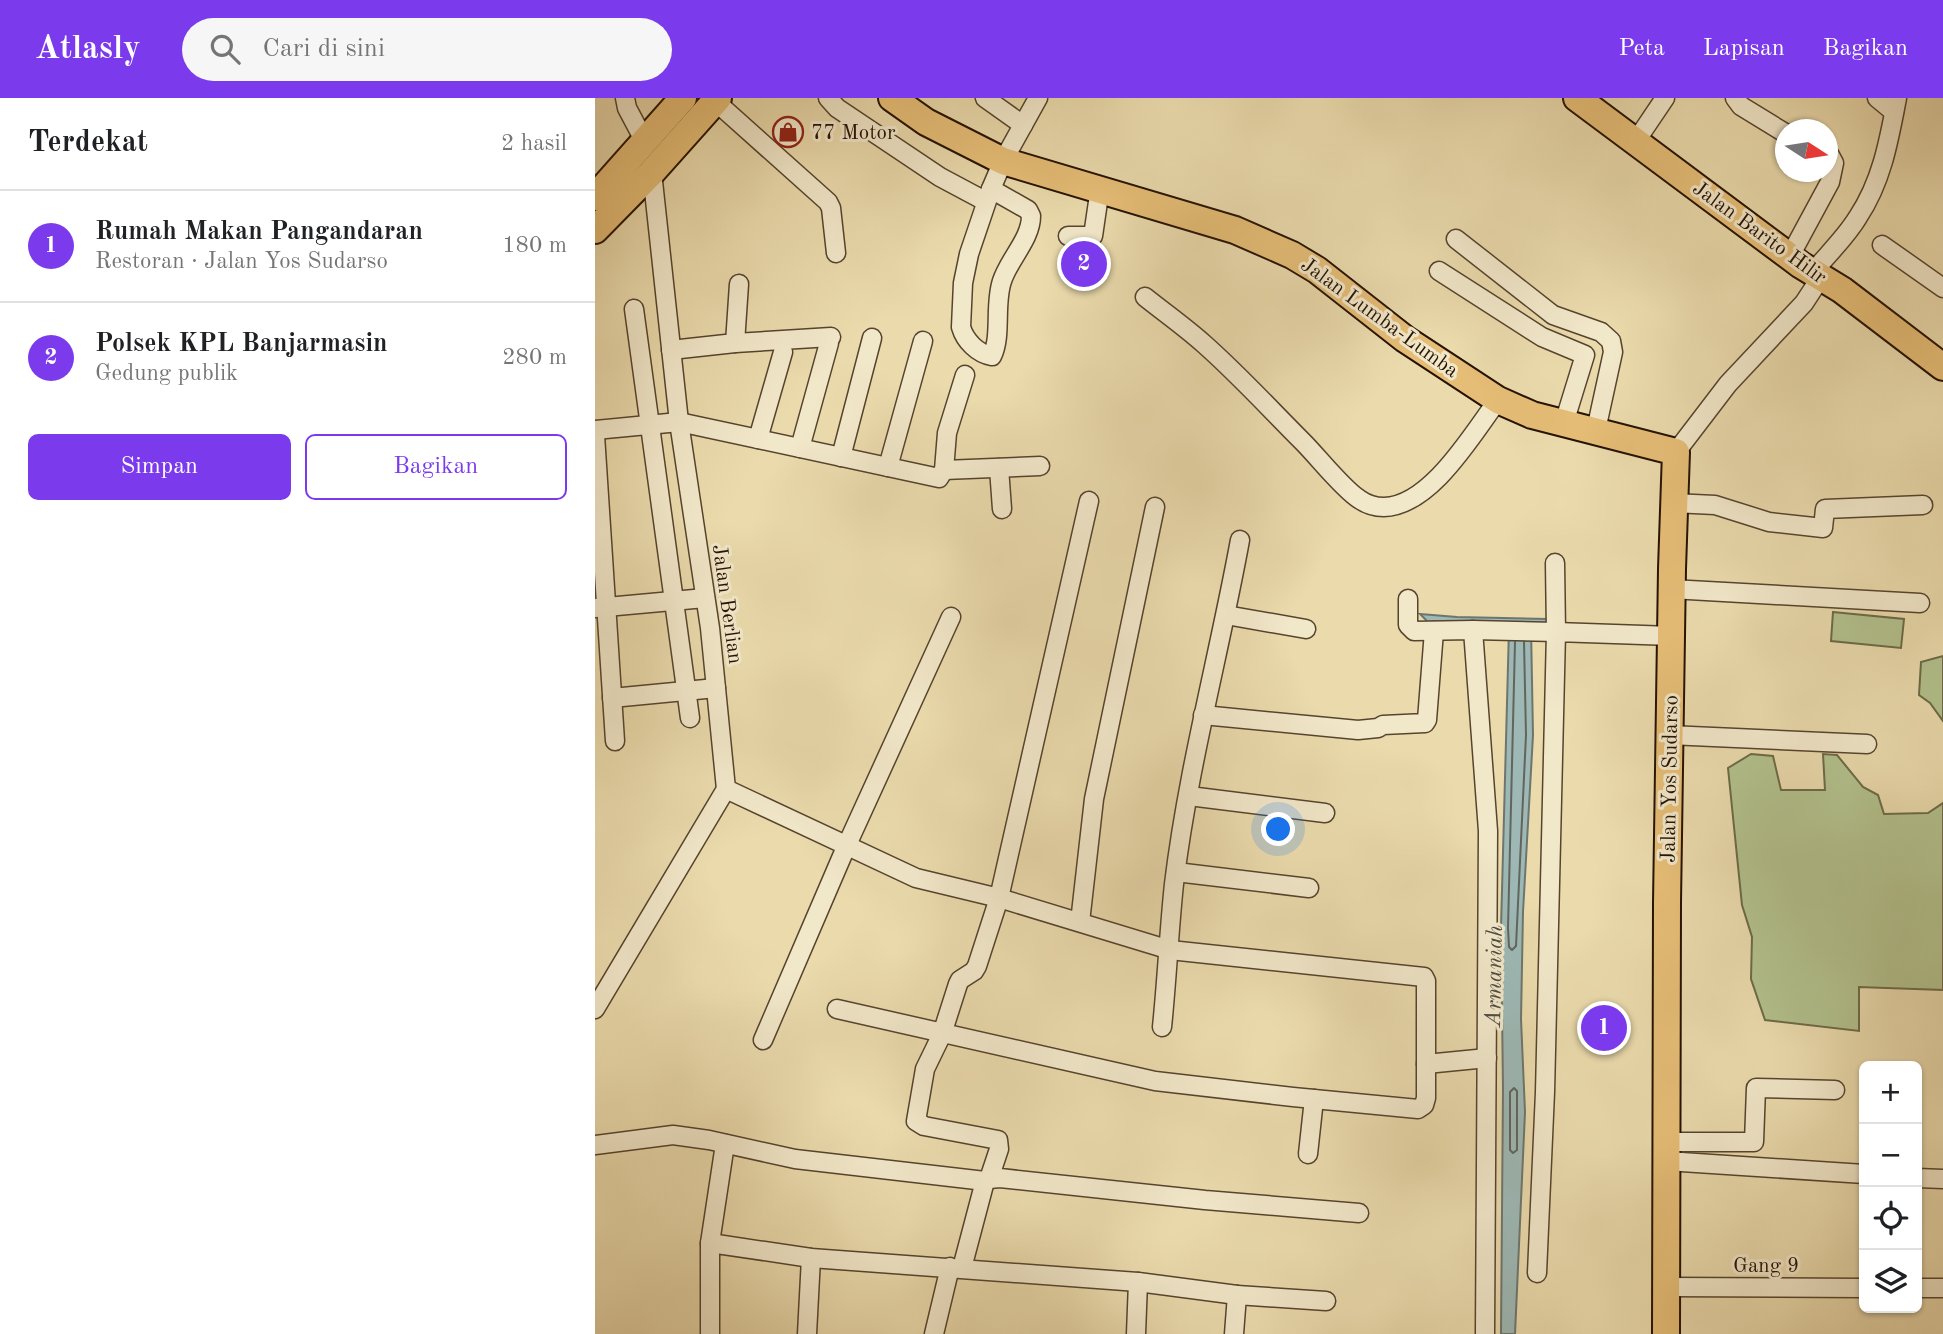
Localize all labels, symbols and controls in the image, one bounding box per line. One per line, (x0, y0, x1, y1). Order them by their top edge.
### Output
search box (182, 18, 672, 81)
icon: search (206, 30, 244, 68)
text: Atlasly (35, 33, 140, 66)
text: Cari di sini (262, 36, 385, 62)
text: Peta (1618, 37, 1665, 61)
text: Lapisan (1703, 37, 1785, 61)
text: Bagikan (1823, 37, 1908, 61)
shop icon: 77 Motor (771, 115, 805, 149)
north arrow (1775, 119, 1838, 182)
place label: 77 Motor (811, 123, 896, 144)
text: Terdekat (28, 128, 148, 158)
text: 2 hasil (501, 132, 567, 155)
street label: Jalan Barito Hilir (1688, 178, 1830, 289)
text: Rumah Makan Pangandaran (95, 219, 423, 245)
text: 1 (44, 234, 58, 257)
text: 180 m (502, 234, 567, 257)
pin: 2 (1061, 238, 1107, 290)
text: Restoran · Jalan Yos Sudarso (95, 250, 388, 273)
street label: Jalan Lumba-Lumba (1297, 254, 1462, 382)
text: Polsek KPL Banjarmasin (95, 331, 388, 357)
text: 2 (44, 346, 58, 369)
text: 280 m (502, 346, 567, 369)
text: Gedung publik (95, 362, 238, 385)
button: Simpan (28, 434, 291, 500)
button: Bagikan (305, 434, 567, 500)
street label: Jalan Berlian (708, 543, 745, 665)
street label: Jalan Yos Sudarso (1659, 695, 1682, 863)
your location (1261, 812, 1295, 846)
water label: Armaniah (1482, 924, 1507, 1029)
pin: 1 (1581, 1002, 1627, 1054)
map controls (1859, 1061, 1922, 1313)
button: + (1859, 1061, 1922, 1124)
button: − (1859, 1124, 1922, 1187)
button: locate (1859, 1187, 1922, 1250)
button: layers (1859, 1250, 1922, 1313)
street label: Gang 9 (1733, 1256, 1799, 1277)

